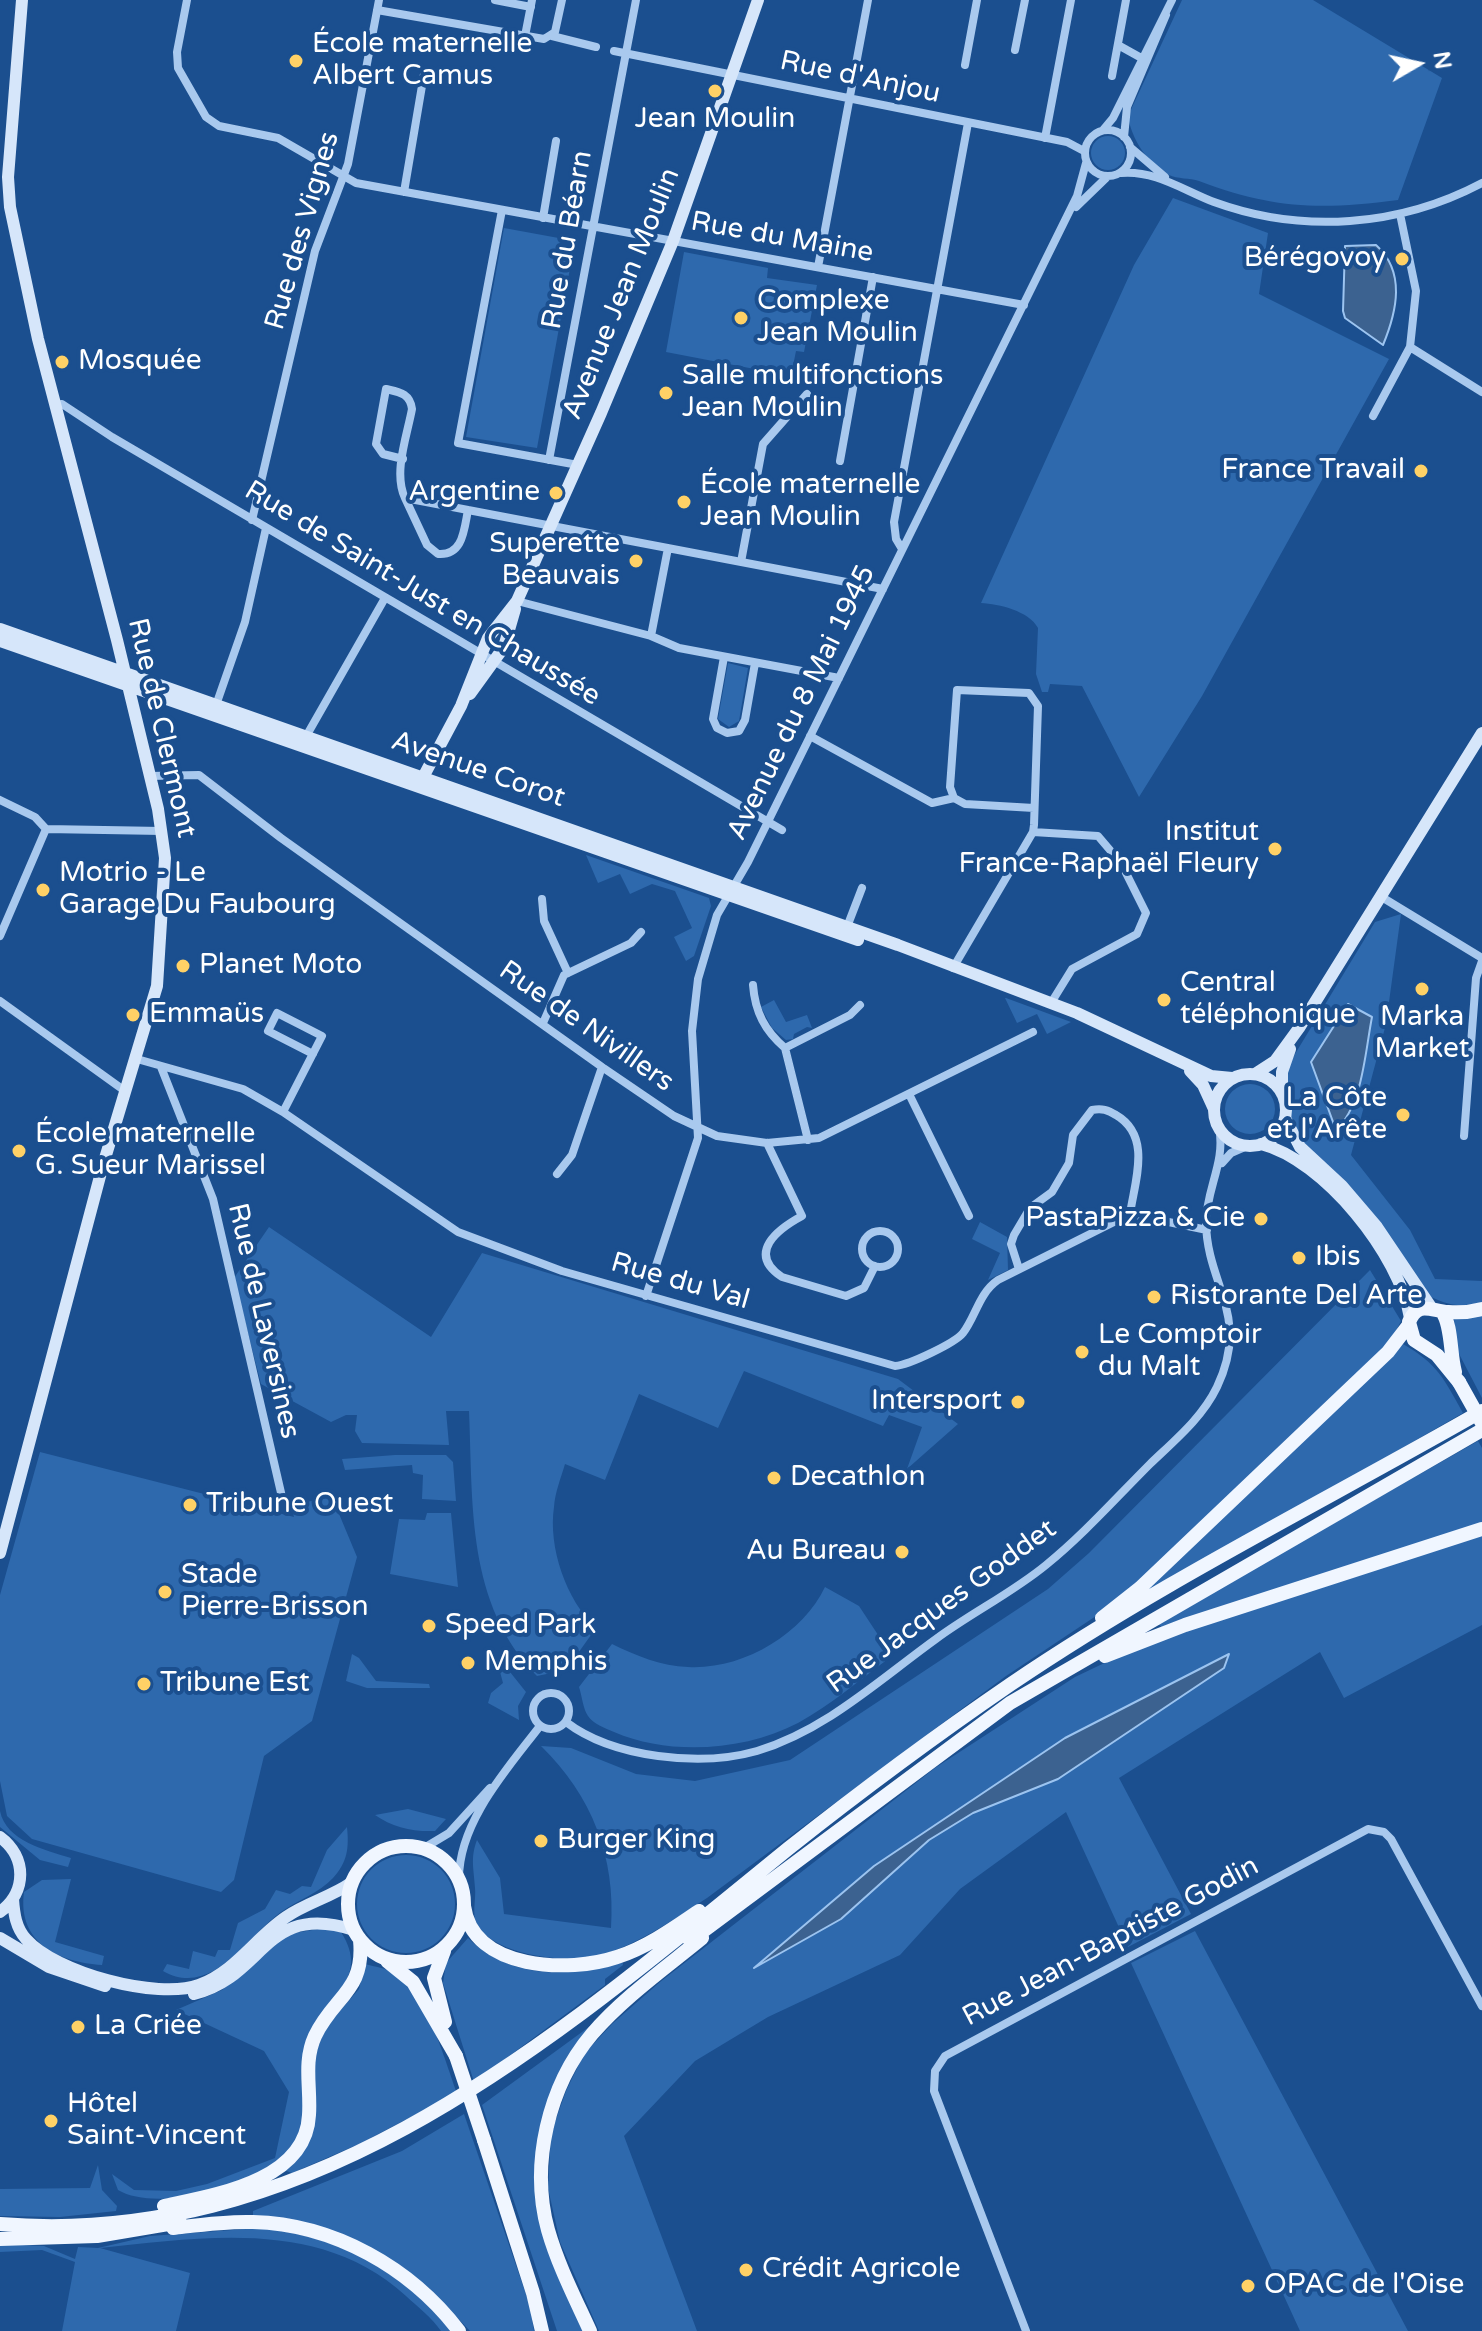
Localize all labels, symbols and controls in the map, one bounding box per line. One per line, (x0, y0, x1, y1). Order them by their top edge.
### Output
north arrow (1378, 24, 1458, 104)
place label: École maternelle Albert Camus (312, 28, 532, 94)
street label: Rue d'Anjou (777, 45, 943, 111)
text: N (1427, 49, 1456, 71)
marker: École maternelle Albert Camus (287, 52, 305, 70)
marker: Jean Moulin (706, 82, 724, 100)
place label: Jean Moulin (635, 103, 795, 137)
street label: Rue des Vignes (259, 128, 347, 334)
street label: Rue du Béarn (536, 148, 600, 332)
street label: Avenue Jean Moulin (556, 163, 688, 425)
street label: Rue du Maine (688, 205, 876, 271)
place label: Bérégovoy (1244, 242, 1386, 276)
marker: Bérégovoy (1393, 250, 1411, 268)
place label: Complexe Jean Moulin (757, 285, 918, 351)
marker: Complexe Jean Moulin (732, 309, 750, 327)
place label: Mosquée (78, 345, 202, 379)
marker: Mosquée (53, 353, 71, 371)
place label: Salle multifonctions Jean Moulin (682, 360, 943, 426)
marker: Salle multifonctions Jean Moulin (657, 384, 675, 402)
place label: France Travail (1221, 454, 1405, 488)
marker: France Travail (1412, 462, 1430, 480)
place label: École maternelle Jean Moulin (700, 469, 920, 535)
street label: Rue de Saint-Just en Chaussée (238, 474, 606, 714)
place label: Argentine (408, 476, 540, 510)
marker: Argentine (547, 484, 565, 502)
marker: École maternelle Jean Moulin (675, 493, 693, 511)
place label: Superette Beauvais (489, 528, 620, 594)
marker: Superette Beauvais (627, 552, 645, 570)
street label: Avenue du 8 Mai 1945 (721, 560, 883, 846)
street label: Rue de Clermont (119, 615, 203, 841)
street label: Avenue Corot (387, 725, 569, 815)
place label: Institut France-Raphaël Fleury (958, 816, 1259, 882)
marker: Institut France-Raphaël Fleury (1266, 840, 1284, 858)
place label: Motrio - Le Garage Du Faubourg (59, 857, 336, 923)
marker: Motrio - Le Garage Du Faubourg (34, 881, 52, 899)
place label: Planet Moto (199, 949, 362, 983)
street label: Rue de Nivillers (492, 954, 680, 1100)
marker: Planet Moto (174, 957, 192, 975)
place label: Central téléphonique (1180, 967, 1356, 1033)
marker: Marka Market (1413, 980, 1431, 998)
marker: Central téléphonique (1155, 991, 1173, 1009)
place label: Emmaüs (149, 998, 264, 1032)
place label: Marka Market (1374, 1001, 1470, 1067)
marker: Emmaüs (124, 1006, 142, 1024)
place label: La Côte et l'Arête (1267, 1082, 1387, 1148)
marker: La Côte et l'Arête (1394, 1106, 1412, 1124)
place label: École maternelle G. Sueur Marissel (35, 1118, 266, 1184)
marker: École maternelle G. Sueur Marissel (10, 1142, 28, 1160)
street label: Rue de Laversines (220, 1200, 306, 1442)
place label: PastaPizza & Cie (1025, 1202, 1245, 1236)
marker: PastaPizza & Cie (1252, 1210, 1270, 1228)
place label: Ibis (1315, 1241, 1361, 1275)
street label: Rue du Val (607, 1246, 753, 1318)
marker: Ibis (1290, 1249, 1308, 1267)
place label: Ristorante Del Arte (1170, 1280, 1423, 1314)
marker: Ristorante Del Arte (1145, 1288, 1163, 1306)
place label: Le Comptoir du Malt (1098, 1319, 1262, 1385)
marker: Le Comptoir du Malt (1073, 1343, 1091, 1361)
place label: Intersport (871, 1385, 1002, 1419)
marker: Intersport (1009, 1393, 1027, 1411)
place label: Decathlon (790, 1461, 925, 1495)
marker: Decathlon (765, 1469, 783, 1487)
place label: Tribune Ouest (206, 1488, 393, 1522)
marker: Tribune Ouest (181, 1496, 199, 1514)
street label: Rue Jacques Goddet (821, 1513, 1063, 1701)
place label: Au Bureau (746, 1535, 886, 1569)
marker: Au Bureau (893, 1543, 911, 1561)
place label: Stade Pierre-Brisson (181, 1559, 369, 1625)
marker: Stade Pierre-Brisson (156, 1583, 174, 1601)
place label: Speed Park (445, 1609, 596, 1643)
marker: Speed Park (420, 1617, 438, 1635)
place label: Memphis (484, 1646, 607, 1680)
marker: Memphis (459, 1654, 477, 1672)
place label: Tribune Est (160, 1667, 310, 1701)
marker: Tribune Est (135, 1675, 153, 1693)
place label: Burger King (557, 1824, 716, 1858)
marker: Burger King (532, 1832, 550, 1850)
street label: Rue Jean-Baptiste Godin (957, 1850, 1265, 2034)
place label: La Criée (94, 2010, 202, 2044)
marker: La Criée (69, 2018, 87, 2036)
place label: Hôtel Saint-Vincent (67, 2088, 246, 2154)
marker: Hôtel Saint-Vincent (42, 2112, 60, 2130)
place label: Crédit Agricole (762, 2253, 961, 2287)
marker: Crédit Agricole (737, 2261, 755, 2279)
place label: OPAC de l'Oise (1264, 2269, 1464, 2303)
marker: OPAC de l'Oise (1239, 2277, 1257, 2295)

